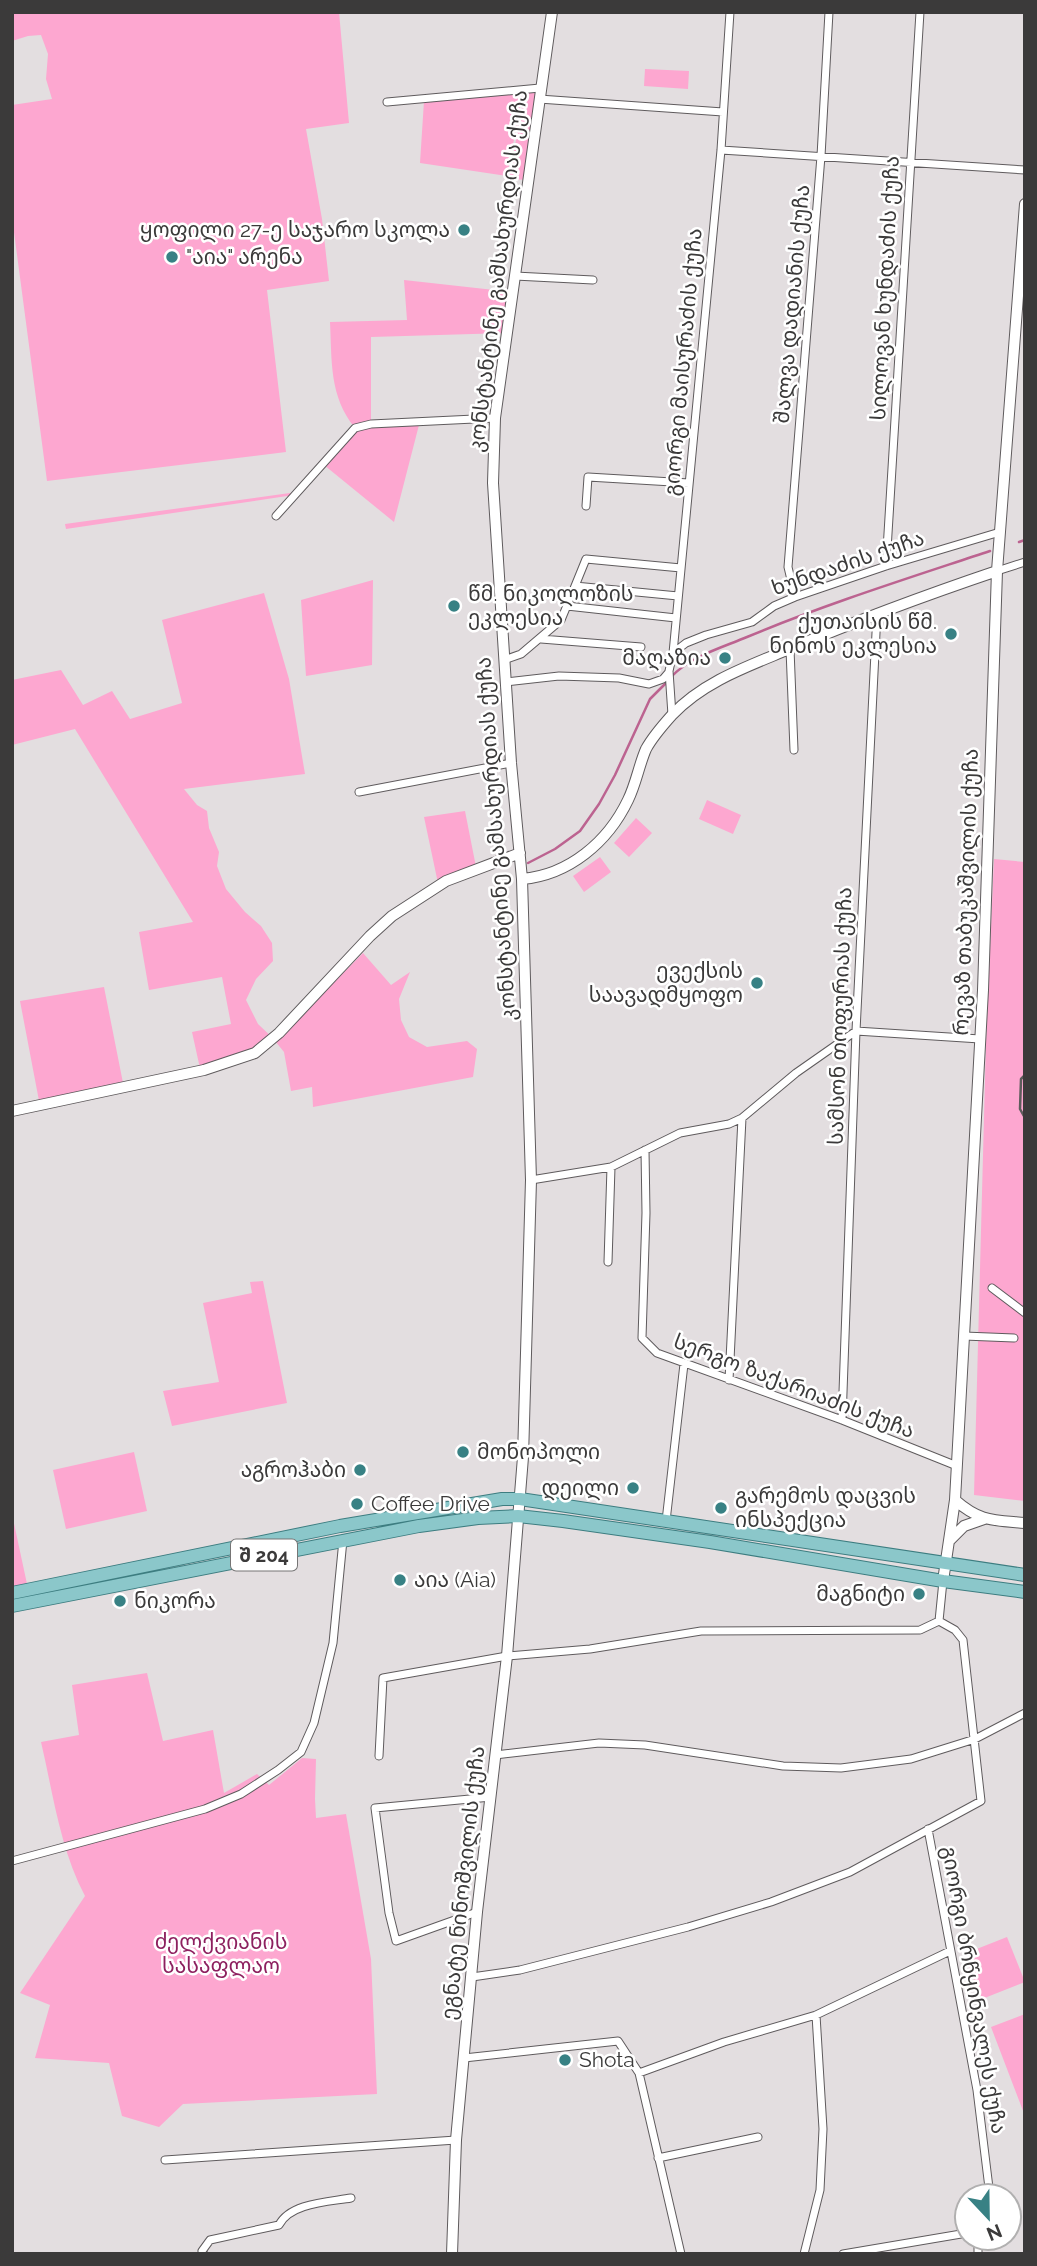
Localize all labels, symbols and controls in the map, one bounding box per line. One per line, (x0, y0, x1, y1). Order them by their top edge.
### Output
street label: კონსტანტინე გამსახურდიას ქუჩა (463, 88, 533, 454)
street label: სილოვან ხუნდაძის ქუჩა (865, 155, 905, 421)
street label: შალვა დადიანის ქუჩა (769, 184, 815, 424)
place label: ყოფილი 27-ე საჯარო სკოლა (140, 217, 450, 243)
marker: ყოფილი 27-ე საჯარო სკოლა (456, 222, 472, 238)
street label: გიორგი მაისურაძის ქუჩა (658, 227, 707, 497)
place label: "აია" არენა (186, 244, 303, 269)
marker: "აია" არენა (164, 249, 180, 265)
street label: ხუნდაძის ქუჩა (768, 525, 928, 601)
place label: წმ. ნიკოლოზის ეკლესია (468, 581, 634, 631)
marker: წმ. ნიკოლოზის ეკლესია (446, 598, 462, 614)
place label: ქუთაისის წმ. ნინოს ეკლესია (769, 609, 937, 659)
marker: ქუთაისის წმ. ნინოს ეკლესია (943, 626, 959, 642)
place label: მაღაზია (622, 645, 711, 671)
marker: მაღაზია (717, 650, 733, 666)
street label: კონსტანტინე გამსახურდიას ქუჩა (470, 656, 522, 1022)
street label: რევაზ თაბუკაშვილის ქუჩა (948, 748, 984, 1036)
street label: სამსონ თოფურიას ქუჩა (823, 886, 856, 1145)
place label: ევექსის საავადმყოფო (589, 958, 743, 1008)
marker: ევექსის საავადმყოფო (749, 975, 765, 991)
street label: სერგო ზაქარიაძის ქუჩა (670, 1328, 918, 1443)
place label: მონოპოლი (477, 1439, 600, 1465)
marker: მონოპოლი (455, 1444, 471, 1460)
place label: აგროჰაბი (241, 1457, 346, 1482)
marker: აგროჰაბი (352, 1462, 368, 1478)
place label: დეილი (541, 1475, 619, 1501)
marker: დეილი (625, 1480, 641, 1496)
place label: გარემოს დაცვის ინსპექცია (735, 1483, 916, 1532)
place label: Coffee Drive (371, 1491, 490, 1516)
marker: Coffee Drive (349, 1496, 365, 1512)
marker: გარემოს დაცვის ინსპექცია (713, 1500, 729, 1516)
road number: შ 204 (231, 1540, 297, 1570)
place label: აია (Aia) (414, 1567, 496, 1592)
marker: აია (Aia) (392, 1572, 408, 1588)
place label: მაგნიტი (816, 1581, 905, 1606)
marker: მაგნიტი (911, 1586, 927, 1602)
place label: ნიკორა (134, 1588, 216, 1613)
marker: ნიკორა (112, 1593, 128, 1609)
street label: ეგნატე ნინოშვილის ქუჩა (436, 1745, 490, 2021)
street label: გიორგი ბრწყინვალეს ქუჩა (936, 1844, 1012, 2136)
park label: ძელქვიანის სასაფლაო (155, 1929, 287, 1979)
place label: Shota (579, 2047, 635, 2072)
marker: Shota (557, 2052, 573, 2068)
north arrow (953, 2182, 1023, 2252)
text: N (984, 2220, 1005, 2246)

